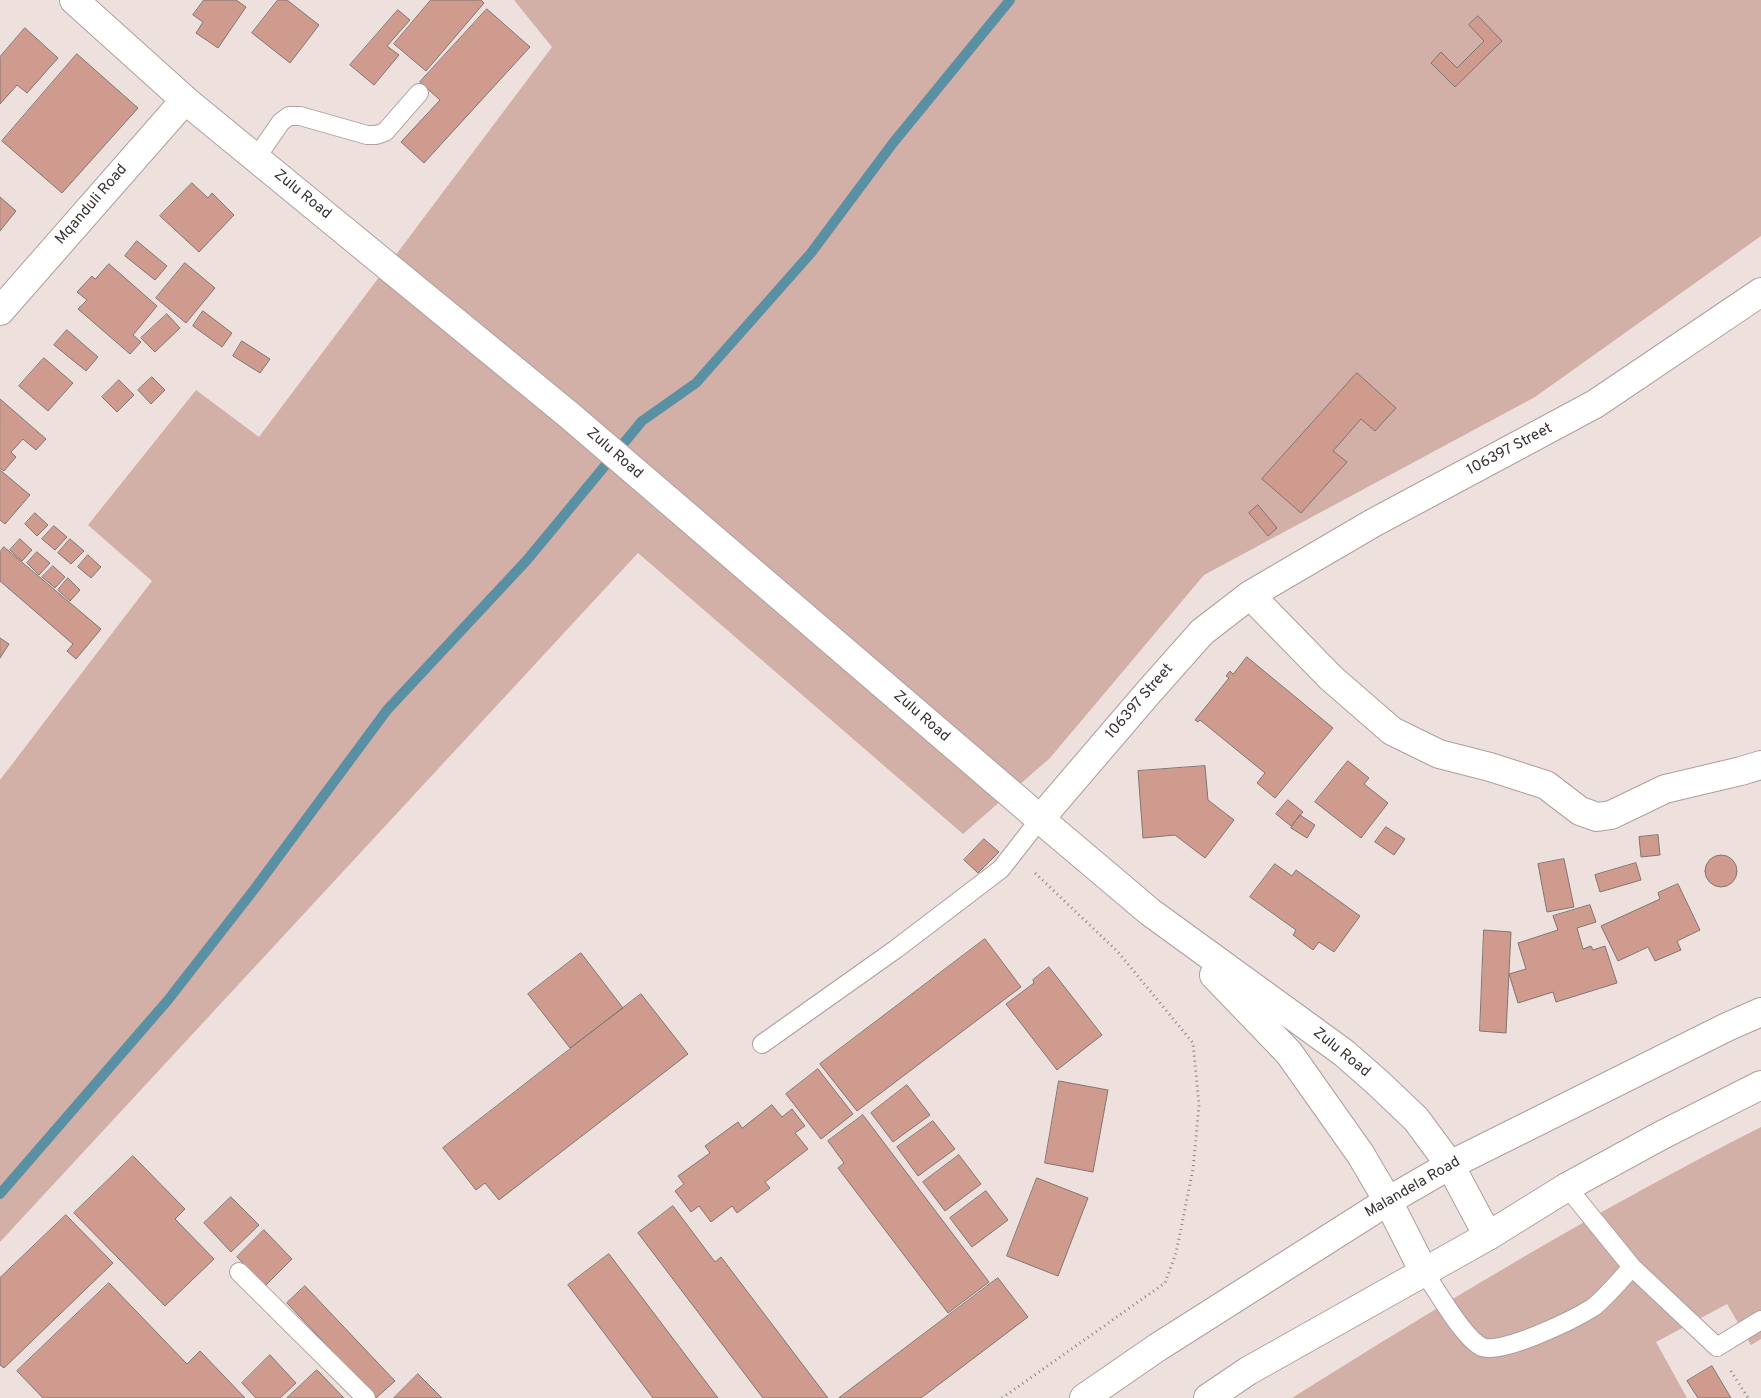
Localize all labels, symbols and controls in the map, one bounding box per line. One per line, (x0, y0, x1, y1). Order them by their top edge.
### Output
street label: Mqanduli Road (52, 161, 132, 249)
street label: Zulu Road (270, 166, 334, 224)
street label: 106397 Street (1464, 420, 1556, 480)
street label: Zulu Road (582, 425, 646, 483)
street label: 106397 Street (1102, 661, 1178, 743)
street label: Zulu Road (889, 688, 953, 746)
street label: Zulu Road (1309, 1024, 1373, 1082)
street label: Malandela Road (1362, 1154, 1464, 1222)

